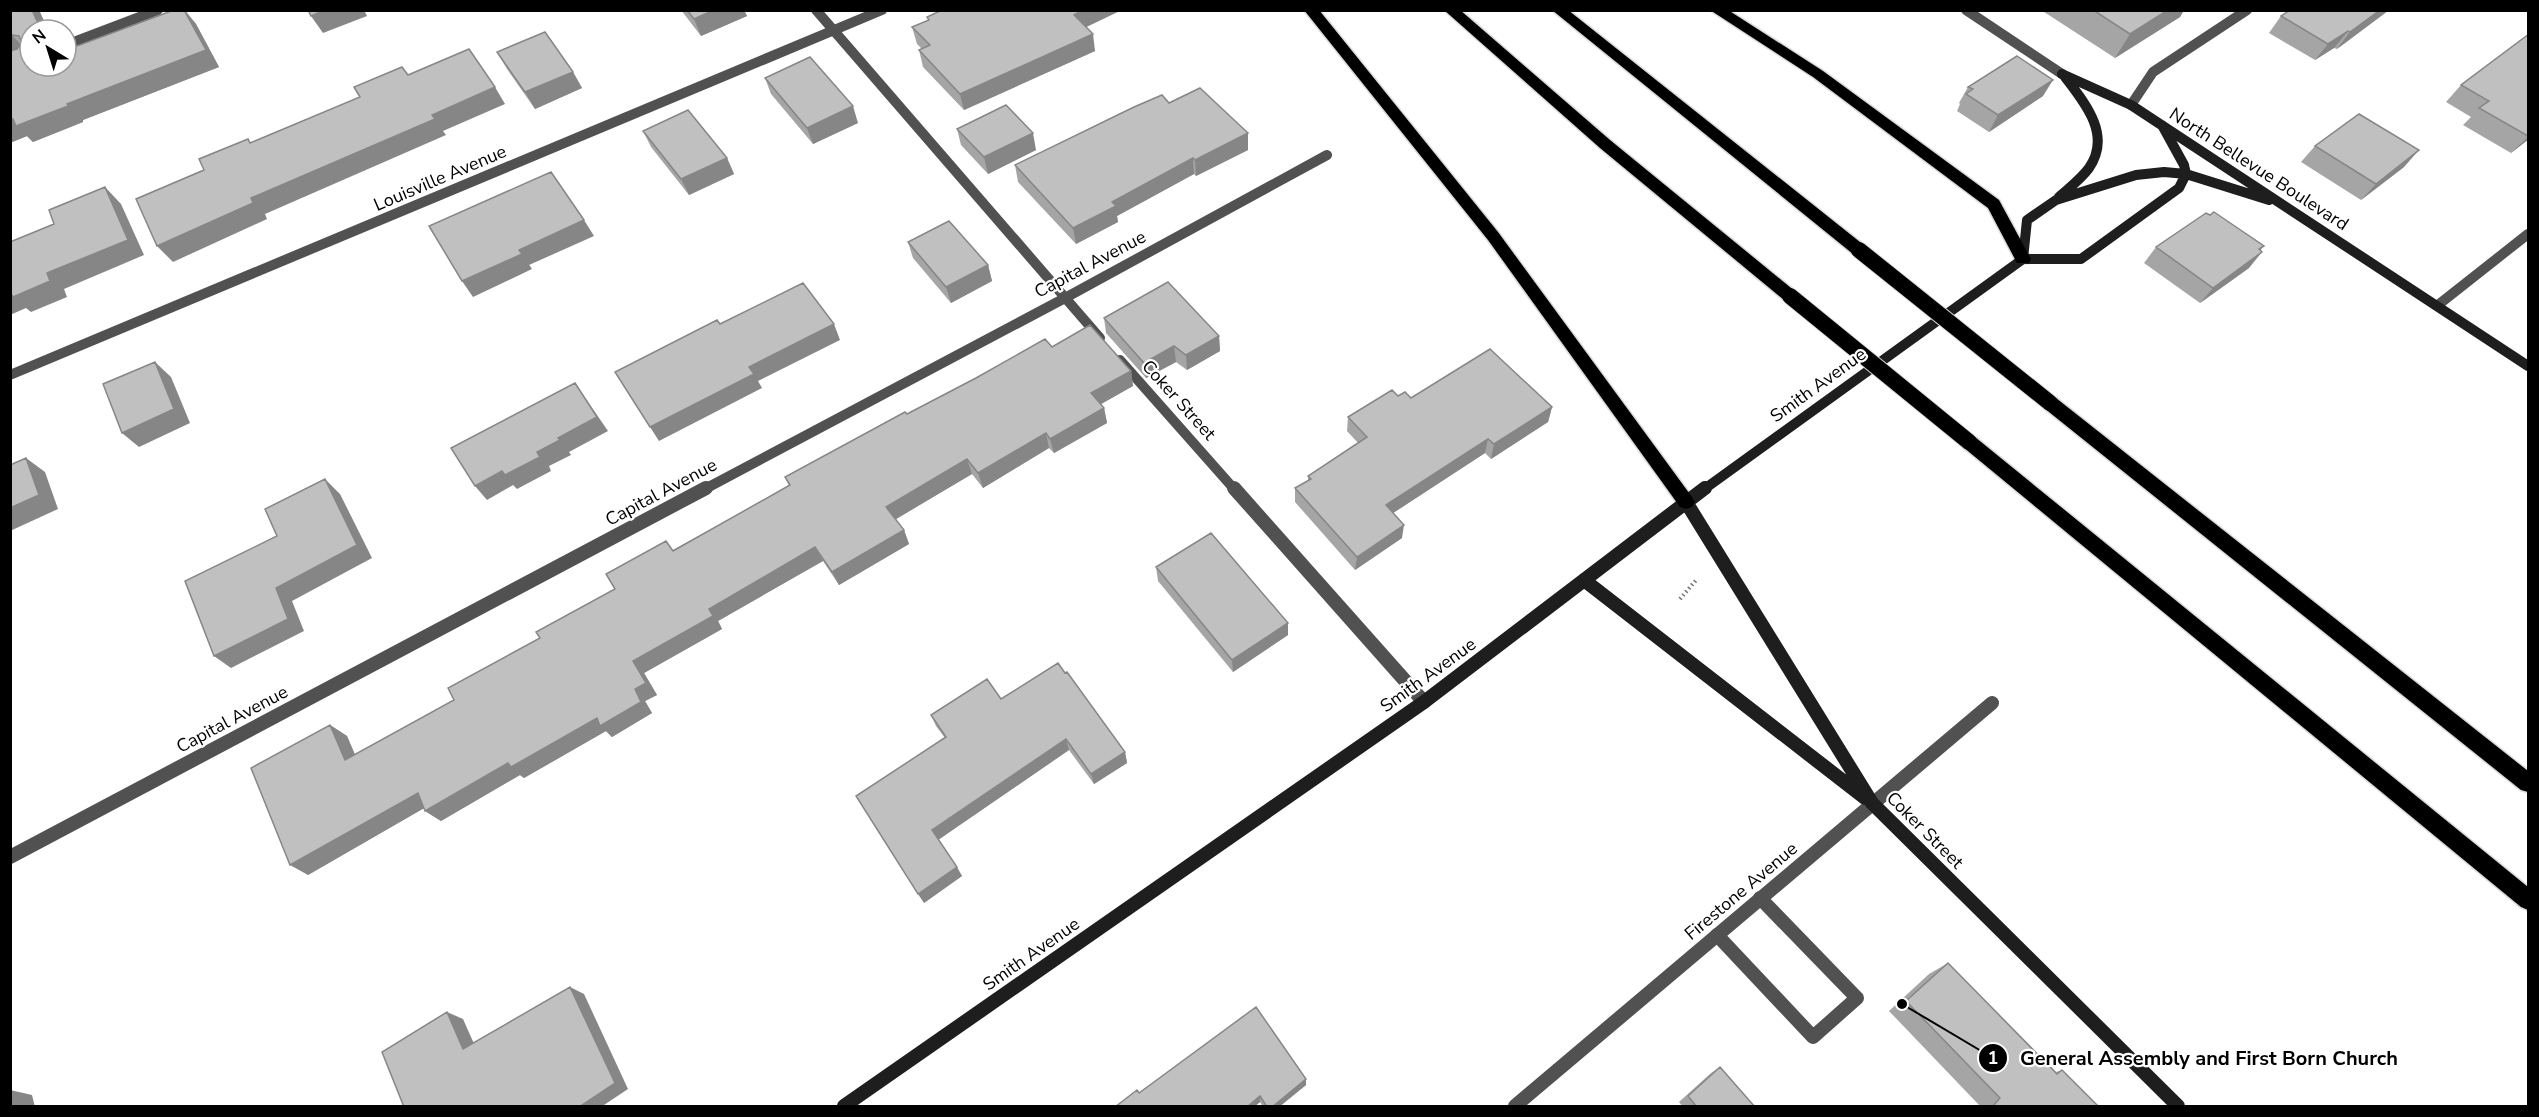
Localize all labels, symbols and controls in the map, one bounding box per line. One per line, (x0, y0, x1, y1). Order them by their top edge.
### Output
north arrow (18, 18, 78, 78)
text: N (28, 25, 51, 49)
street label: North Bellevue Boulevard (2165, 102, 2353, 236)
street label: Louisville Avenue (370, 139, 510, 217)
street label: Capital Avenue (1030, 225, 1150, 303)
street label: Smith Avenue (1765, 342, 1871, 428)
street label: Coker Street (1137, 355, 1222, 446)
street label: Capital Avenue (601, 453, 721, 531)
street label: Smith Avenue (1375, 632, 1481, 718)
street label: Capital Avenue (172, 680, 292, 758)
street label: Coker Street (1881, 786, 1969, 874)
street label: Firestone Avenue (1680, 837, 1802, 945)
street label: Smith Avenue (978, 912, 1084, 996)
callout: General Assembly and First Born Church (1978, 1039, 2410, 1077)
text: General Assembly and First Born Church (2020, 1045, 2398, 1072)
text: 1 (1988, 1046, 1998, 1070)

